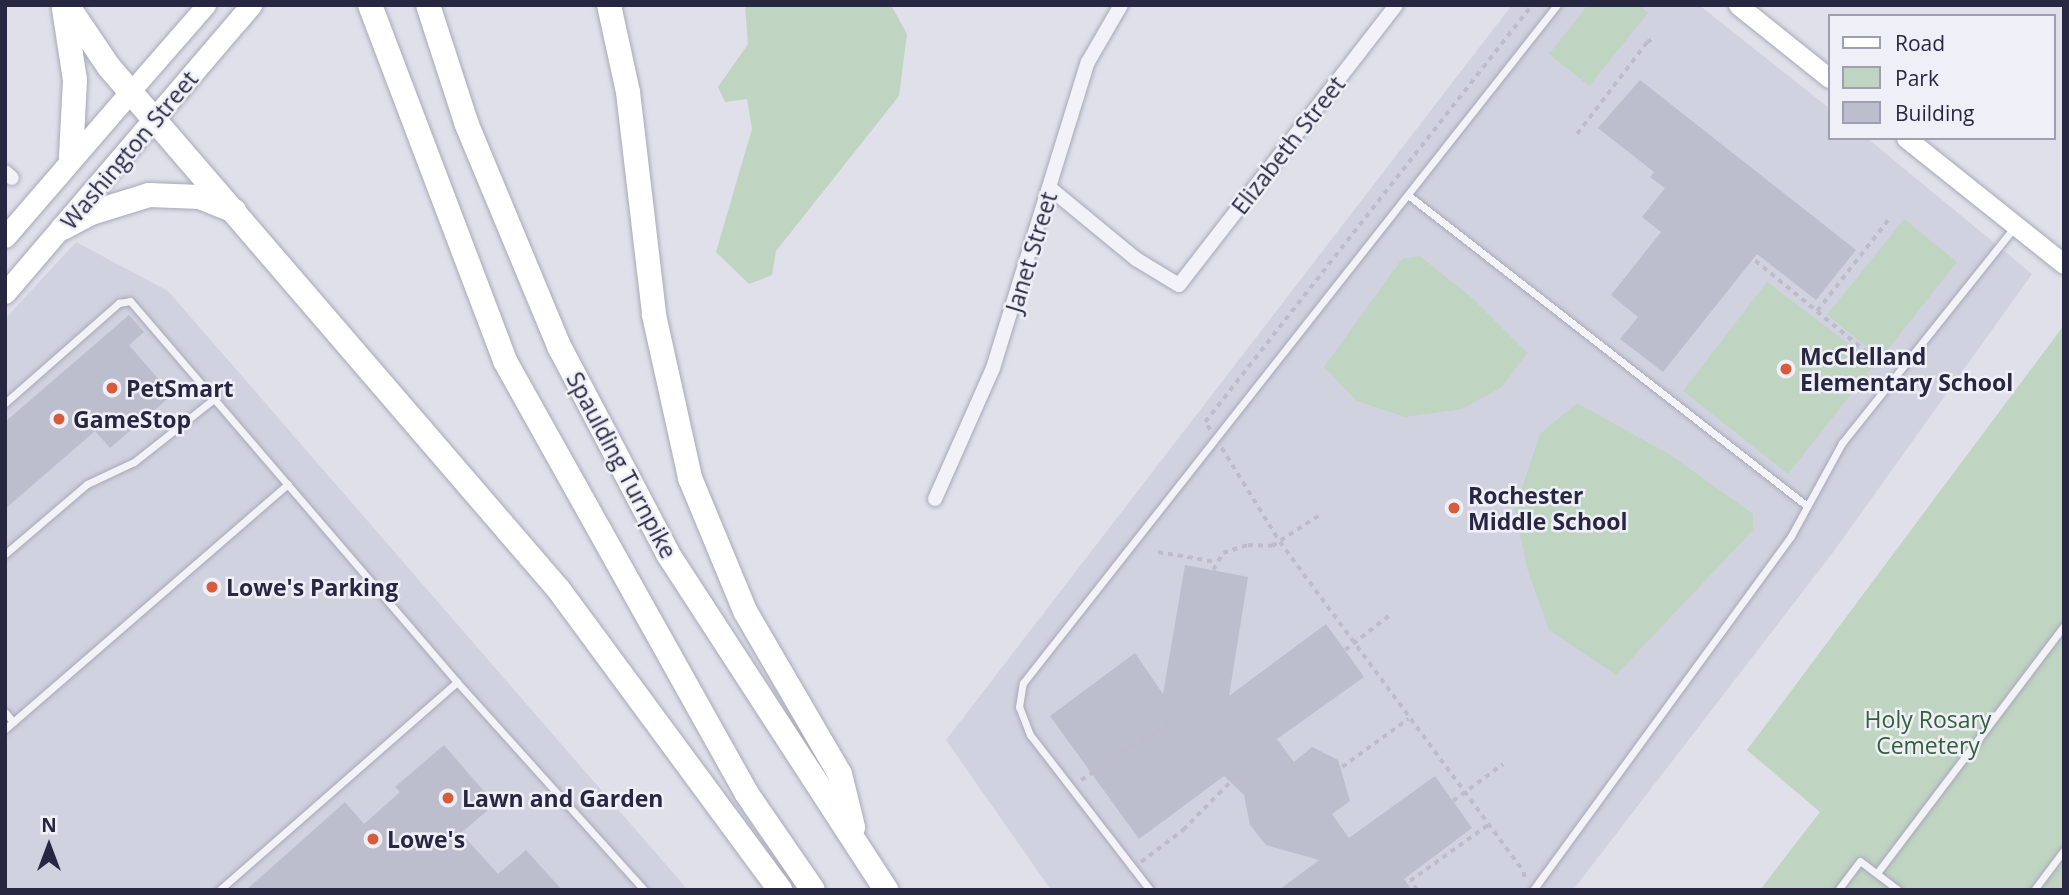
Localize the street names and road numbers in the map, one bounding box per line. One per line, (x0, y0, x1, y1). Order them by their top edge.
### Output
street label: Washington Street (55, 65, 203, 235)
street label: Elizabeth Street (1226, 71, 1350, 219)
street label: Janet Street (1000, 188, 1062, 316)
street label: Spaulding Turnpike (561, 367, 683, 563)

